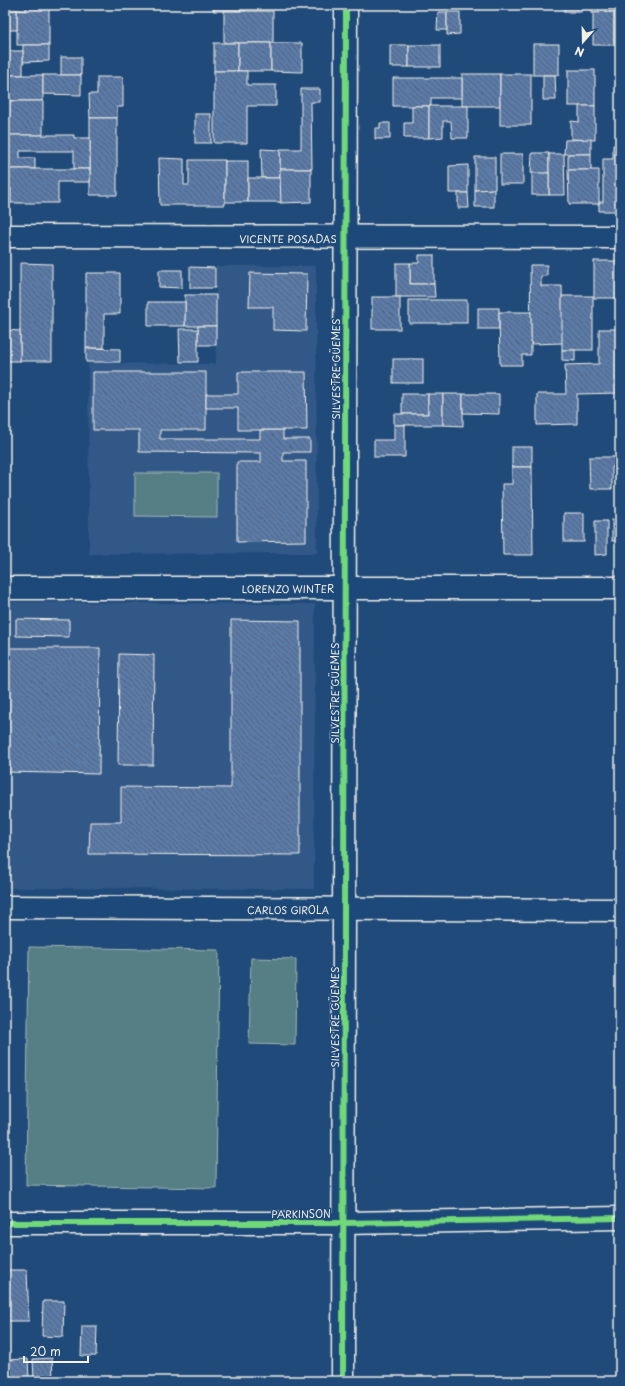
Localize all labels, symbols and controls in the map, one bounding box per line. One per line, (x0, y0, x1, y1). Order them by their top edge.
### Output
north arrow (563, 22, 603, 62)
text: N (572, 42, 586, 61)
street label: VICENTE POSADAS (239, 231, 337, 246)
street label: SILVESTRE GÜEMES (328, 319, 343, 419)
street label: LORENZO WINTER (242, 581, 334, 596)
street label: SILVESTRE GÜEMES (327, 643, 342, 743)
street label: CARLOS GIROLA (247, 902, 329, 917)
street label: SILVESTRE GÜEMES (327, 967, 342, 1067)
street label: PARKINSON (271, 1206, 331, 1221)
scale bar (24, 1338, 88, 1364)
text: 20 m (30, 1342, 61, 1360)

